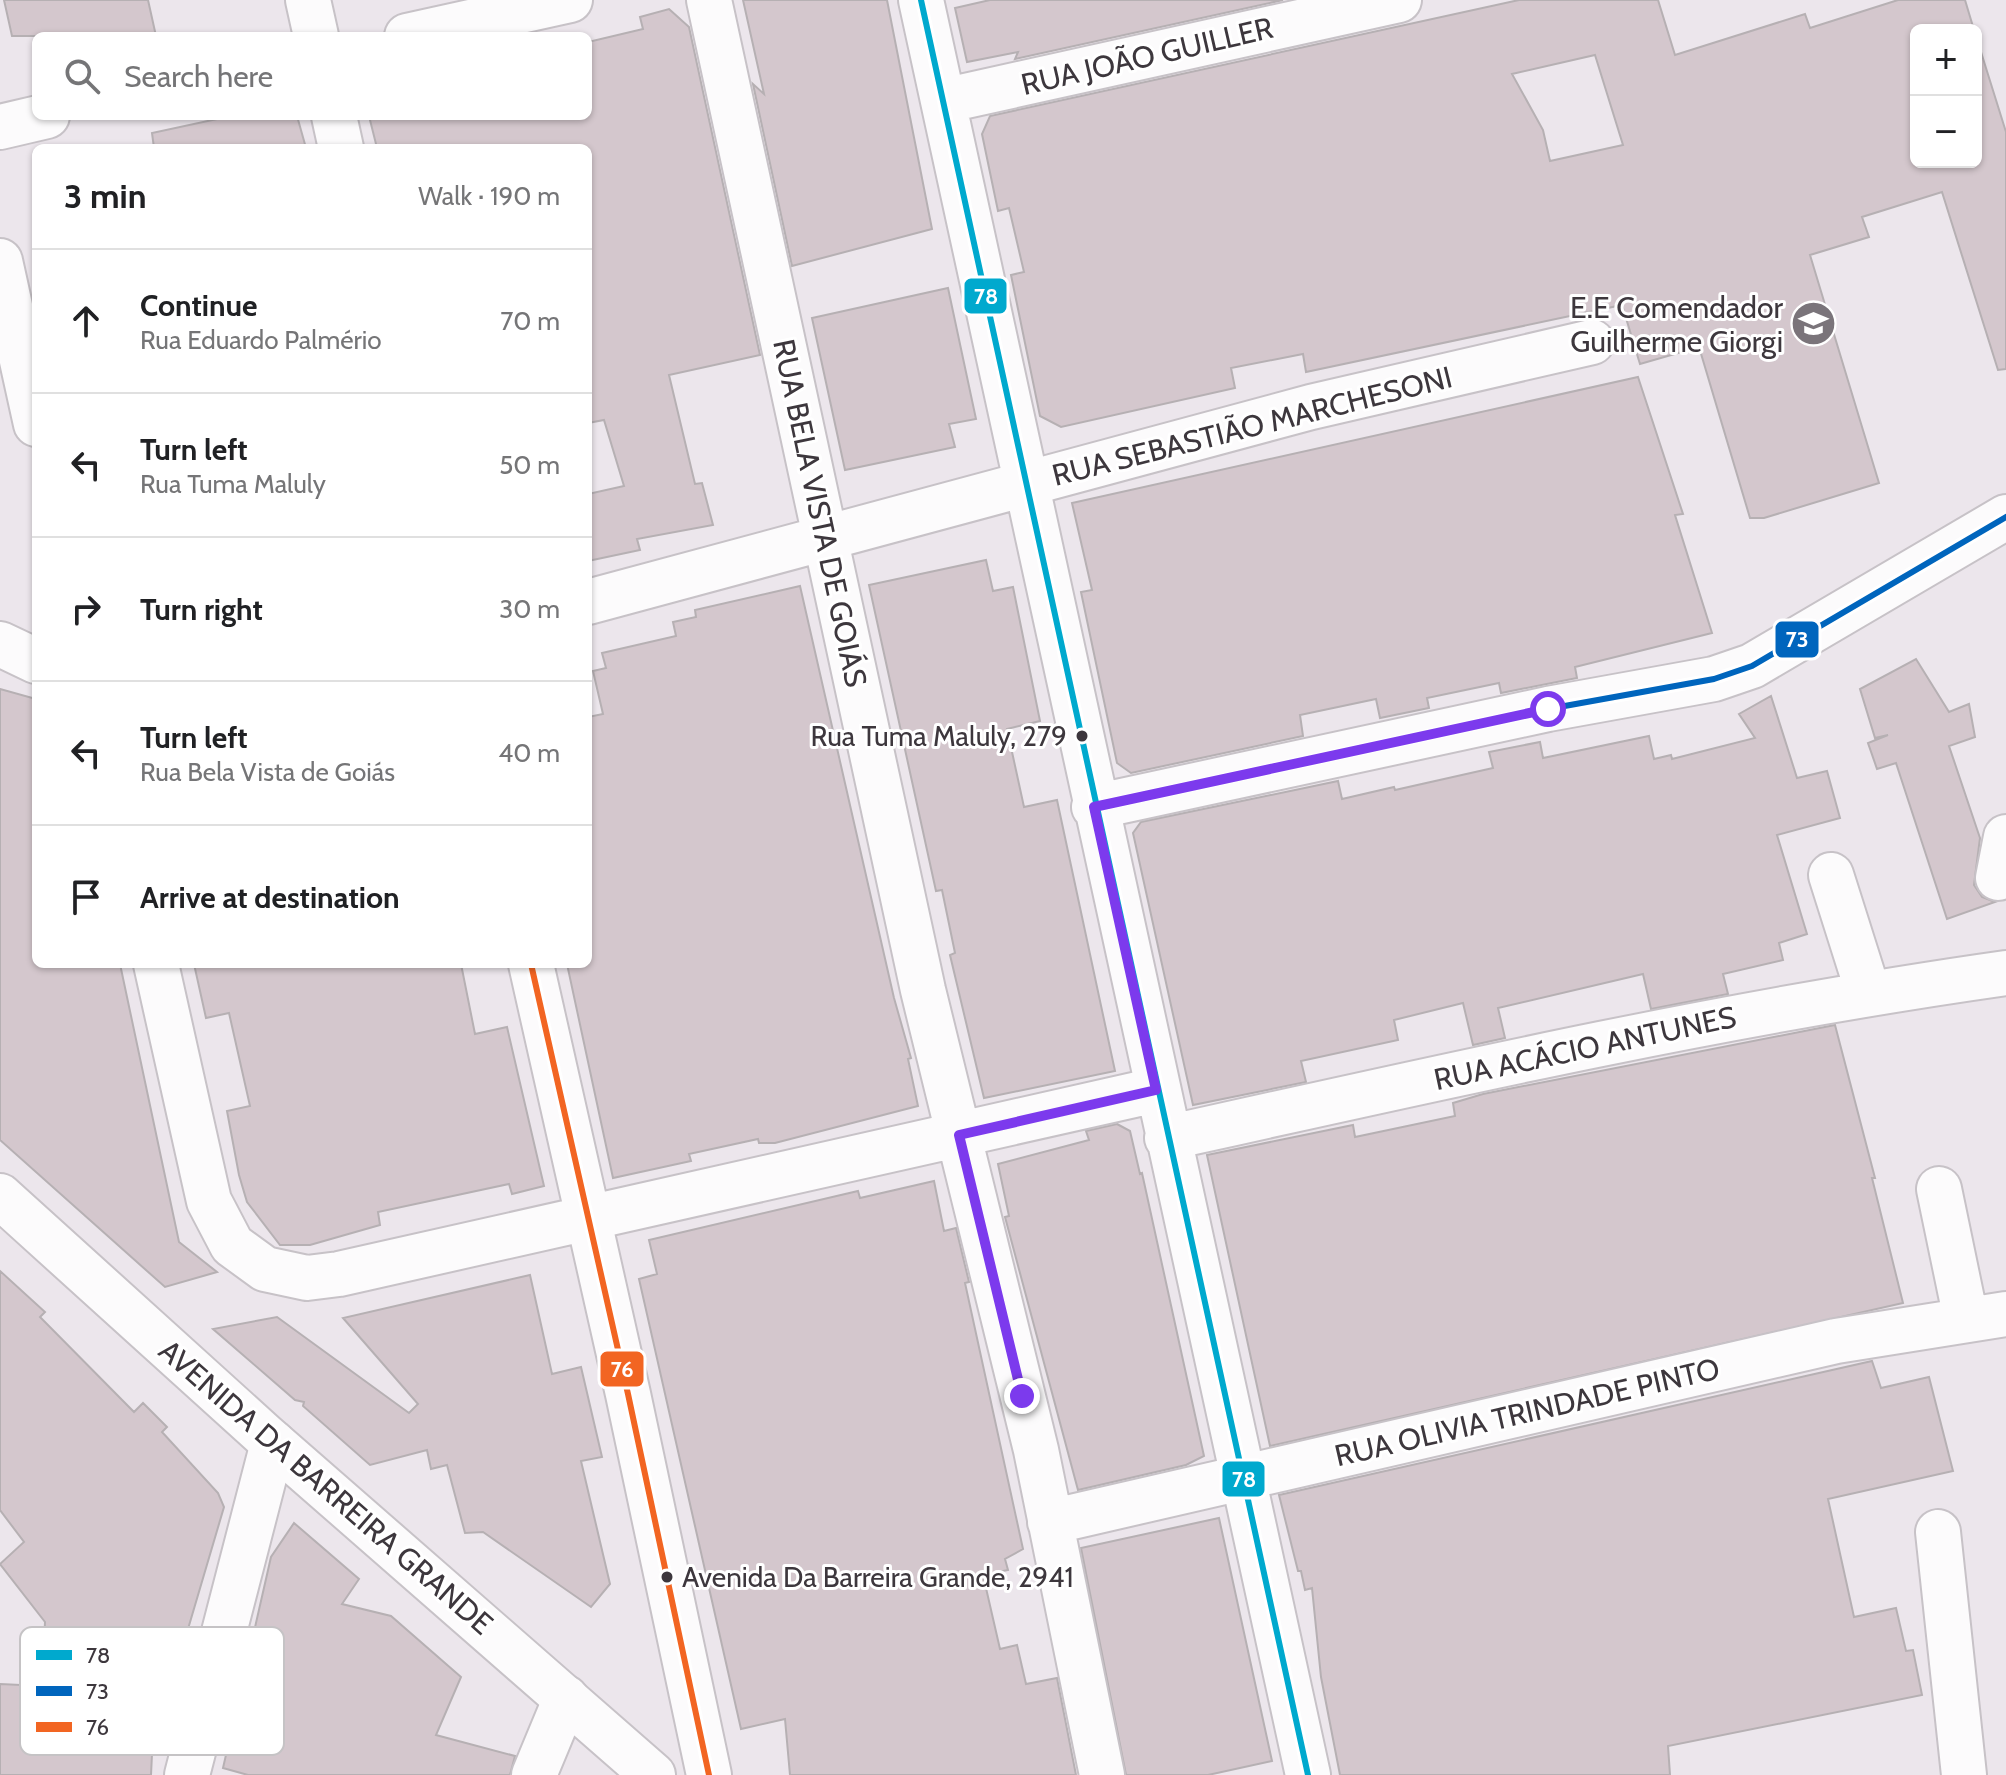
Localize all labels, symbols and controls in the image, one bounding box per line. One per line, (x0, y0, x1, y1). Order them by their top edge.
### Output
street label: RUA JOÃO GUILLER (1017, 9, 1277, 103)
map controls (1910, 24, 1982, 168)
button: + (1910, 24, 1982, 96)
search box (32, 32, 592, 120)
icon: search (60, 54, 104, 98)
text: Search here (124, 58, 273, 95)
button: − (1910, 96, 1982, 168)
text: 3 min (64, 175, 146, 217)
text: Walk · 190 m (418, 180, 560, 212)
line badge: 78 (963, 277, 1008, 315)
text: 78 (974, 283, 998, 310)
text: Continue (140, 287, 257, 324)
place label: E.E Comendador Guilherme Giorgi (1570, 289, 1784, 360)
icon: ahead (64, 299, 108, 343)
school or university icon: E.E Comendador Guilherme Giorgi (1790, 300, 1838, 348)
text: 70 m (500, 305, 560, 337)
text: Rua Eduardo Palmério (140, 324, 382, 356)
street label: RUA BELA VISTA DE GOIÁS (765, 336, 875, 690)
street label: RUA SEBASTIÃO MARCHESONI (1048, 358, 1456, 494)
text: Turn left (140, 431, 248, 468)
icon: left (64, 443, 108, 487)
text: 50 m (499, 449, 560, 481)
text: Rua Tuma Maluly (140, 468, 326, 500)
icon: right (64, 587, 108, 631)
text: Turn right (140, 591, 263, 628)
text: 30 m (499, 593, 560, 625)
line badge: 73 (1774, 620, 1820, 659)
text: 73 (1785, 626, 1809, 653)
route start (1530, 691, 1566, 727)
text: Turn left (140, 719, 248, 756)
place label: Rua Tuma Maluly, 279 (811, 719, 1067, 753)
marker: Rua Tuma Maluly, 279 (1074, 728, 1090, 744)
icon: left (64, 731, 108, 775)
text: 40 m (498, 737, 560, 769)
text: Rua Bela Vista de Goiás (140, 756, 395, 788)
icon: arrive (64, 875, 108, 919)
text: Arrive at destination (140, 879, 400, 916)
street label: RUA ACÁCIO ANTUNES (1431, 998, 1739, 1098)
street label: AVENIDA DA BARREIRA GRANDE (151, 1332, 501, 1642)
line badge: 76 (599, 1350, 645, 1388)
street label: RUA OLIVIA TRINDADE PINTO (1331, 1350, 1723, 1474)
text: 76 (610, 1356, 634, 1383)
route end (1004, 1378, 1040, 1414)
line badge: 78 (1221, 1460, 1266, 1498)
text: 78 (1232, 1466, 1256, 1493)
place label: Avenida Da Barreira Grande, 2941 (682, 1560, 1074, 1594)
marker: Avenida Da Barreira Grande, 2941 (659, 1569, 675, 1585)
legend (20, 1627, 284, 1755)
text: 78 (86, 1642, 110, 1669)
text: 73 (86, 1678, 109, 1705)
text: 76 (86, 1714, 109, 1741)

